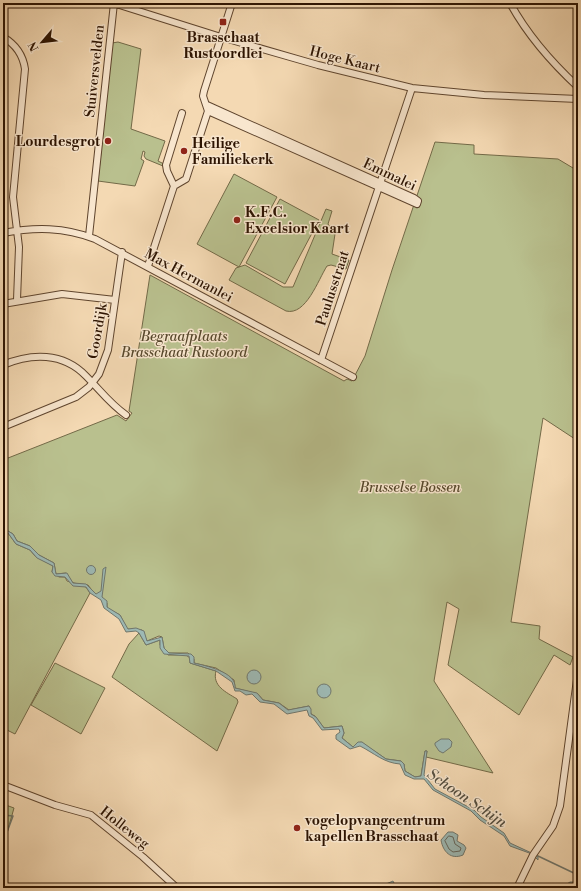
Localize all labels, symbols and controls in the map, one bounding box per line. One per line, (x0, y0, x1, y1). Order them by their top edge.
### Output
marker: Brasschaat Rustoordlei (218, 17, 228, 27)
north arrow (22, 22, 62, 62)
street label: Stuiversvelden (81, 23, 109, 118)
place label: Brasschaat Rustoordlei (183, 29, 263, 63)
text: N (26, 39, 42, 53)
street label: Hoge Kaart (307, 42, 382, 77)
place label: Lourdesgrot (16, 133, 101, 151)
place label: Heilige Familiekerk (192, 135, 274, 169)
marker: Lourdesgrot (103, 136, 113, 146)
marker: Heilige Familiekerk (179, 146, 189, 156)
street label: Emmalei (360, 155, 420, 195)
place label: K.F.C. Excelsior Kaart (245, 204, 350, 238)
marker: K.F.C. Excelsior Kaart (232, 215, 242, 225)
street label: Max Hermanlei (141, 245, 236, 307)
street label: Paulusstraat (312, 248, 354, 328)
street label: Goordijk (84, 301, 112, 360)
park label: Begraafplaats Brasschaat Rustoord (120, 328, 248, 362)
park label: Brusselse Bossen (358, 479, 461, 497)
water label: Schoon Schijn (423, 765, 511, 832)
street label: Holleweg (96, 803, 153, 853)
place label: vogelopvangcentrum kapellen Brasschaat (304, 812, 445, 846)
marker: vogelopvangcentrum kapellen Brasschaat (292, 823, 302, 833)

